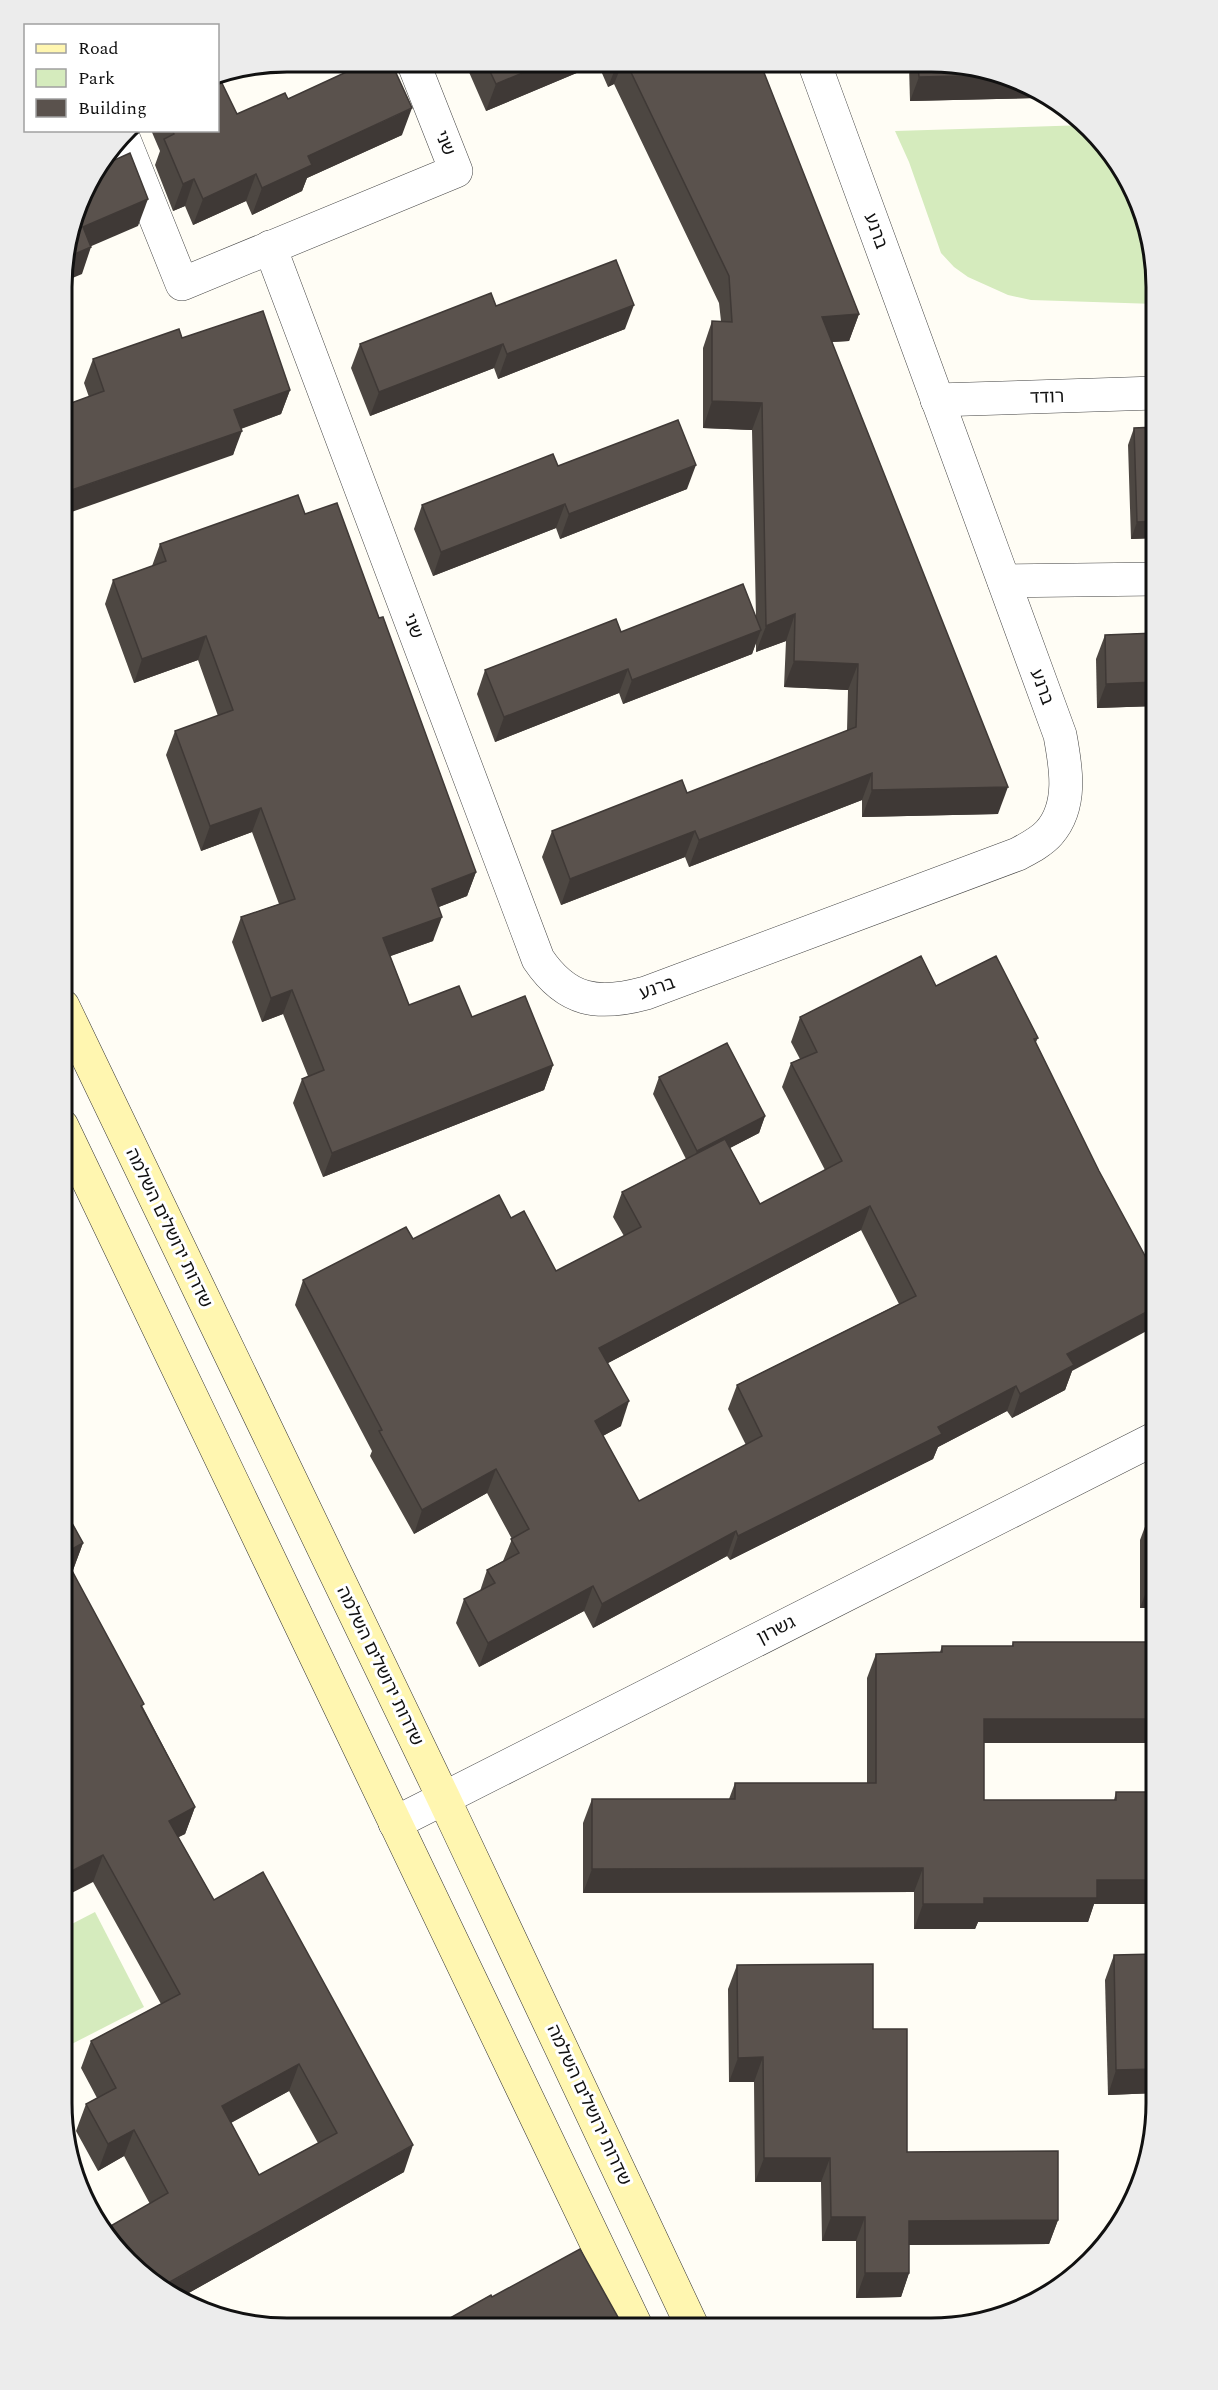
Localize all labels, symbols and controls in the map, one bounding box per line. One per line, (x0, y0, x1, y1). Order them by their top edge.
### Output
legend (24, 24, 219, 132)
text: Road (78, 35, 119, 62)
text: Park (78, 65, 115, 92)
text: Building (78, 95, 147, 122)
street label: שני (428, 126, 462, 160)
street label: ברנע (857, 209, 895, 253)
street label: רודד (1029, 383, 1065, 411)
street label: שני (396, 609, 430, 643)
street label: ברנע (1023, 665, 1061, 709)
street label: ברנע (635, 969, 679, 1007)
street label: שדרות ירושלים השלמה (119, 1144, 219, 1312)
street label: שדרות ירושלים השלמה (330, 1582, 430, 1750)
street label: גשרון (752, 1609, 800, 1651)
street label: שדרות ירושלים השלמה (540, 2020, 638, 2190)

